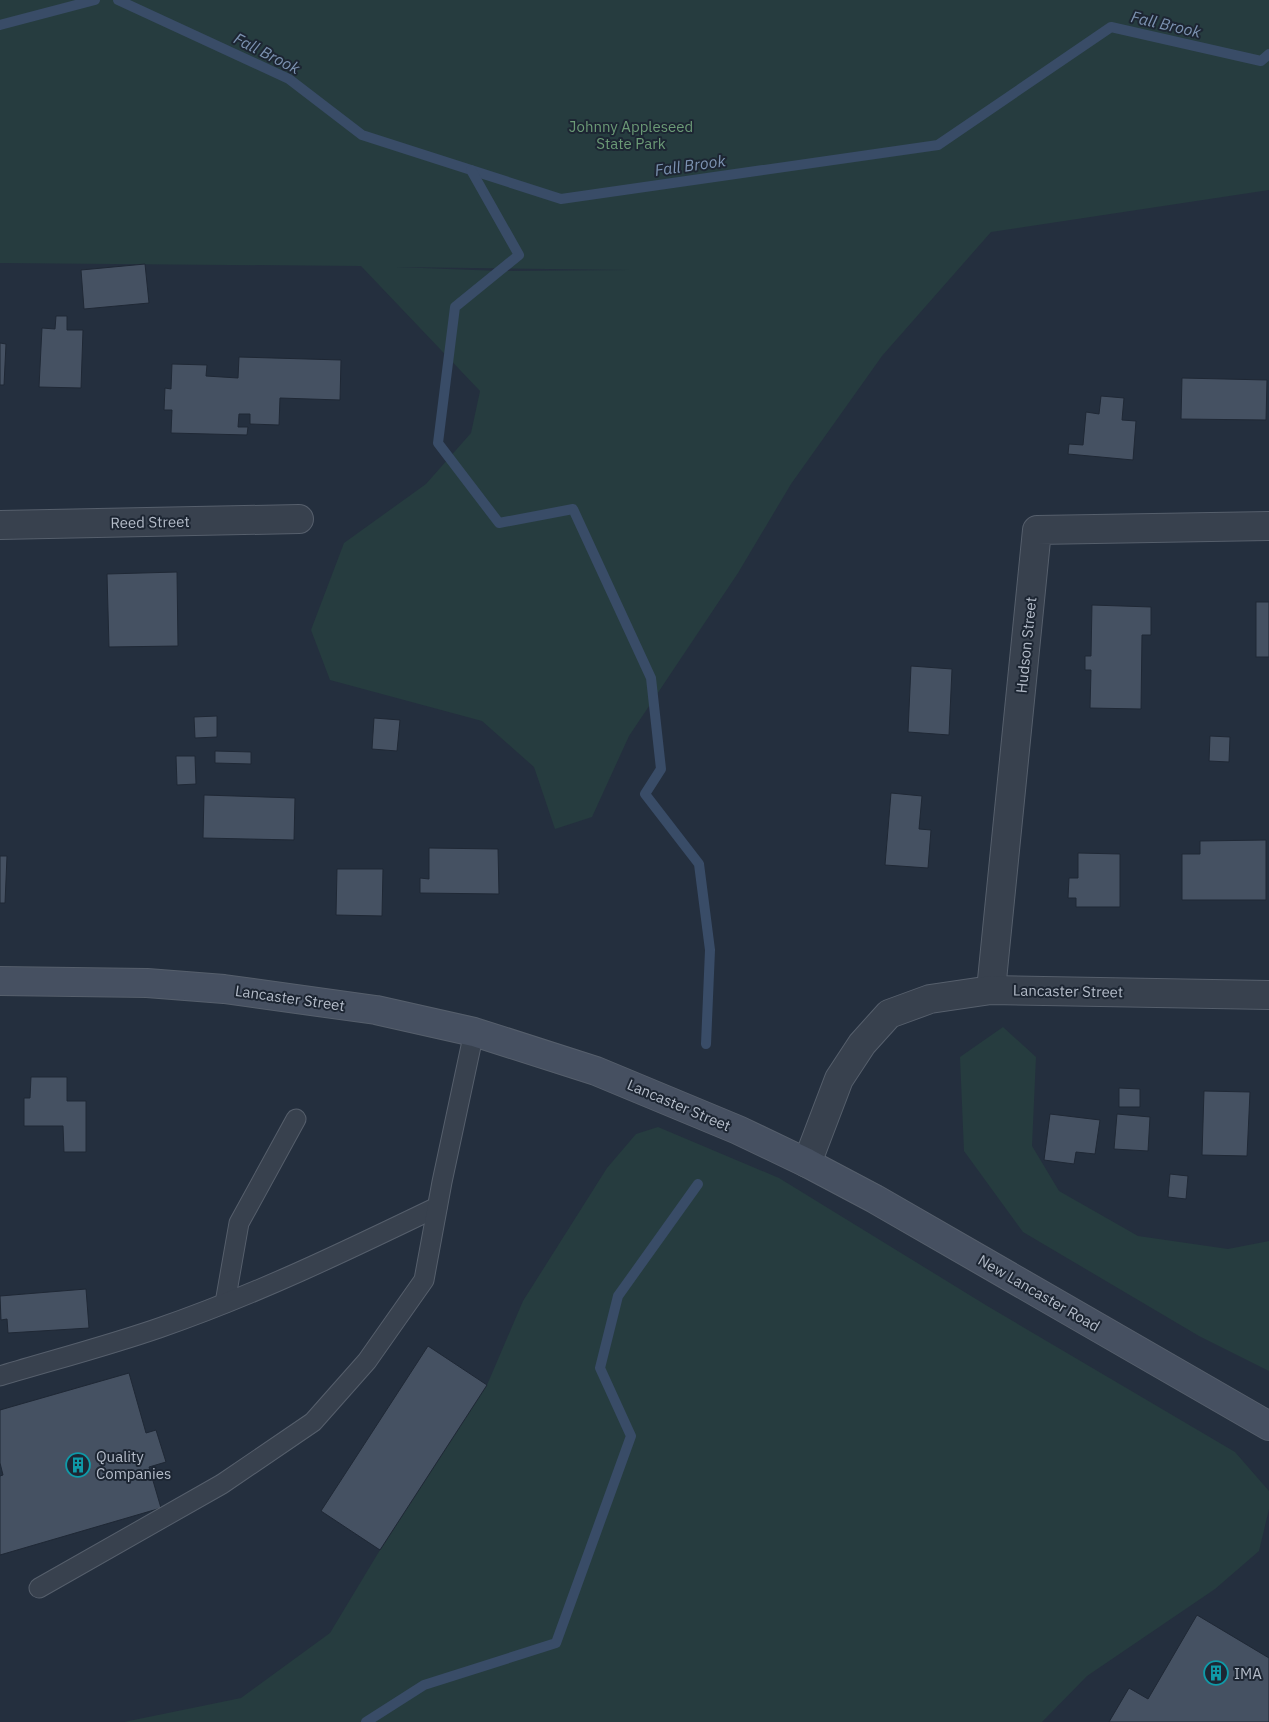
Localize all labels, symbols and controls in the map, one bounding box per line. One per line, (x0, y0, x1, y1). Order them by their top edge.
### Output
water label: Fall Brook (1129, 6, 1204, 42)
water label: Fall Brook (231, 28, 304, 78)
park label: Johnny Appleseed State Park (569, 117, 693, 153)
water label: Fall Brook (653, 150, 727, 180)
street label: Reed Street (110, 512, 190, 532)
street label: Hudson Street (1011, 596, 1041, 694)
street label: Lancaster Street (234, 981, 346, 1015)
street label: Lancaster Street (1013, 981, 1123, 1001)
street label: Lancaster Street (624, 1075, 734, 1135)
street label: New Lancaster Road (975, 1250, 1103, 1336)
place label: Quality Companies (96, 1447, 171, 1483)
building icon: Quality Companies (65, 1452, 91, 1478)
building icon: IMA (1203, 1660, 1229, 1686)
place label: IMA (1234, 1664, 1262, 1683)

